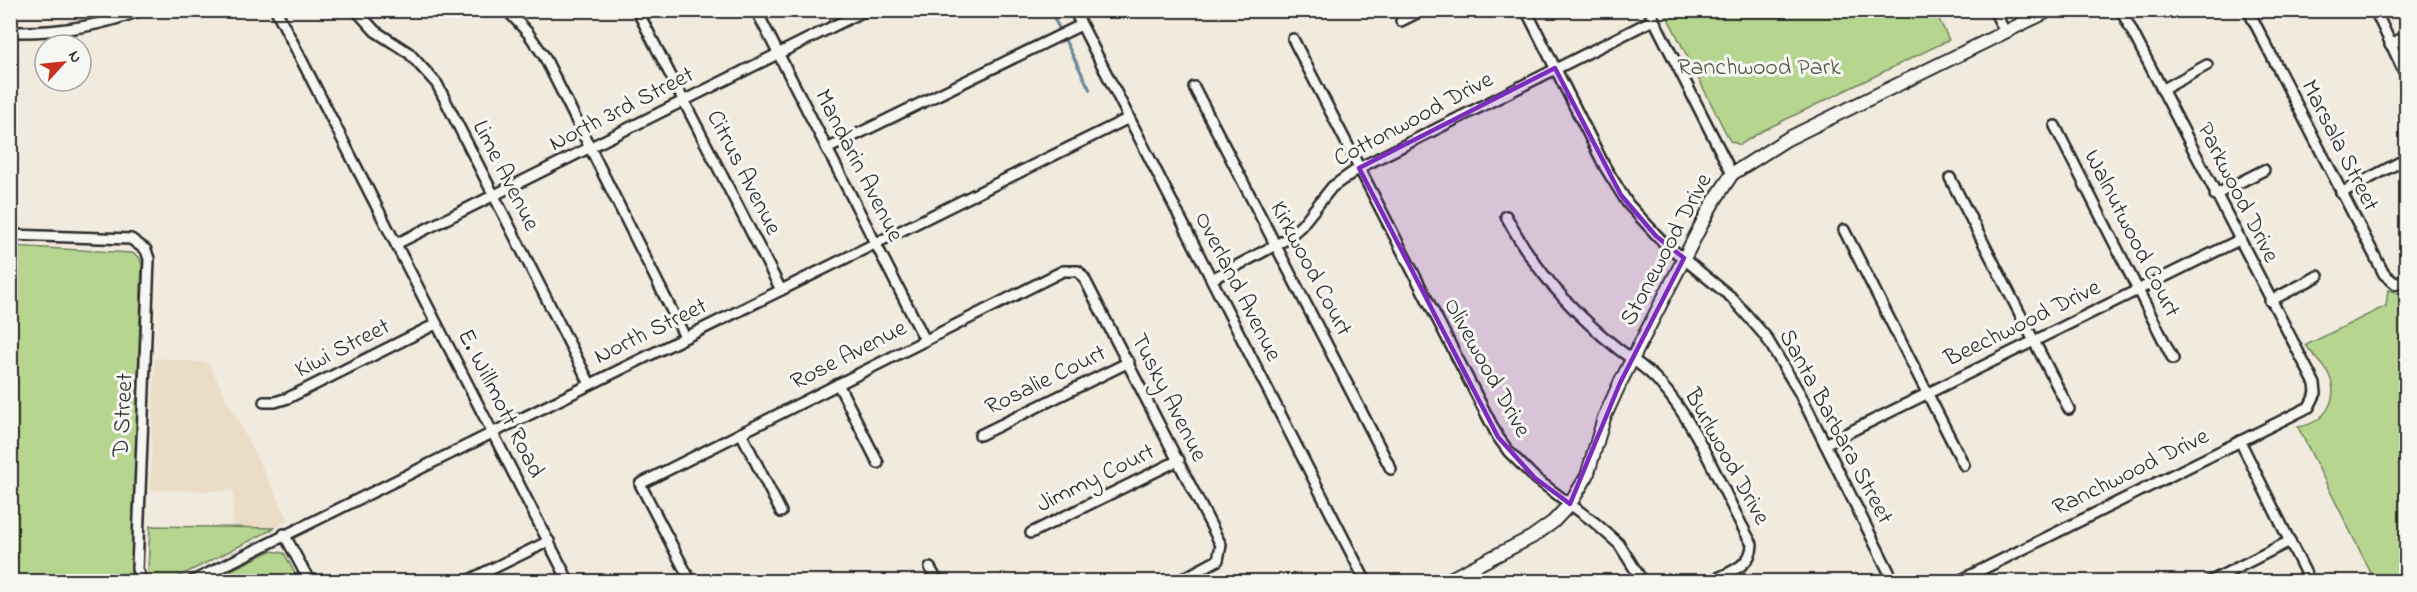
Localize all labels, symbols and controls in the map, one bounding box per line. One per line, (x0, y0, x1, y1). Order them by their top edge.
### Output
north arrow (33, 33, 93, 93)
text: N (61, 47, 88, 68)
park label: Ranchwood Park (1677, 51, 1841, 86)
street label: North 3rd Street (543, 58, 701, 162)
street label: Cottonwood Drive (1328, 63, 1500, 177)
street label: Marsala Street (2291, 74, 2387, 218)
street label: Mandarin Avenue (804, 84, 912, 249)
street label: Citrus Avenue (696, 104, 790, 242)
street label: Lime Avenue (462, 114, 548, 238)
street label: Parkwood Drive (2187, 117, 2288, 270)
street label: Walnutwood Court (2074, 144, 2188, 324)
street label: Stonewood Drive (1612, 167, 1722, 333)
street label: Kirkwood Court (1260, 195, 1360, 343)
street label: Overland Avenue (1184, 206, 1290, 368)
street label: Beechwood Drive (1938, 271, 2107, 377)
street label: North Street (588, 290, 714, 374)
street label: Olivewood Drive (1433, 292, 1539, 444)
street label: Kiwi Street (289, 310, 397, 388)
street label: Rose Avenue (785, 312, 914, 400)
street label: E. Willmott Road (447, 323, 553, 485)
street label: Santa Barbara Street (1769, 323, 1901, 531)
street label: Tusky Avenue (1120, 328, 1215, 469)
street label: Rosalie Court (980, 337, 1112, 425)
street label: D Street (104, 372, 144, 459)
street label: Burlwood Drive (1674, 381, 1778, 532)
street label: Ranchwood Drive (2047, 420, 2215, 526)
street label: Jimmy Court (1031, 435, 1161, 524)

